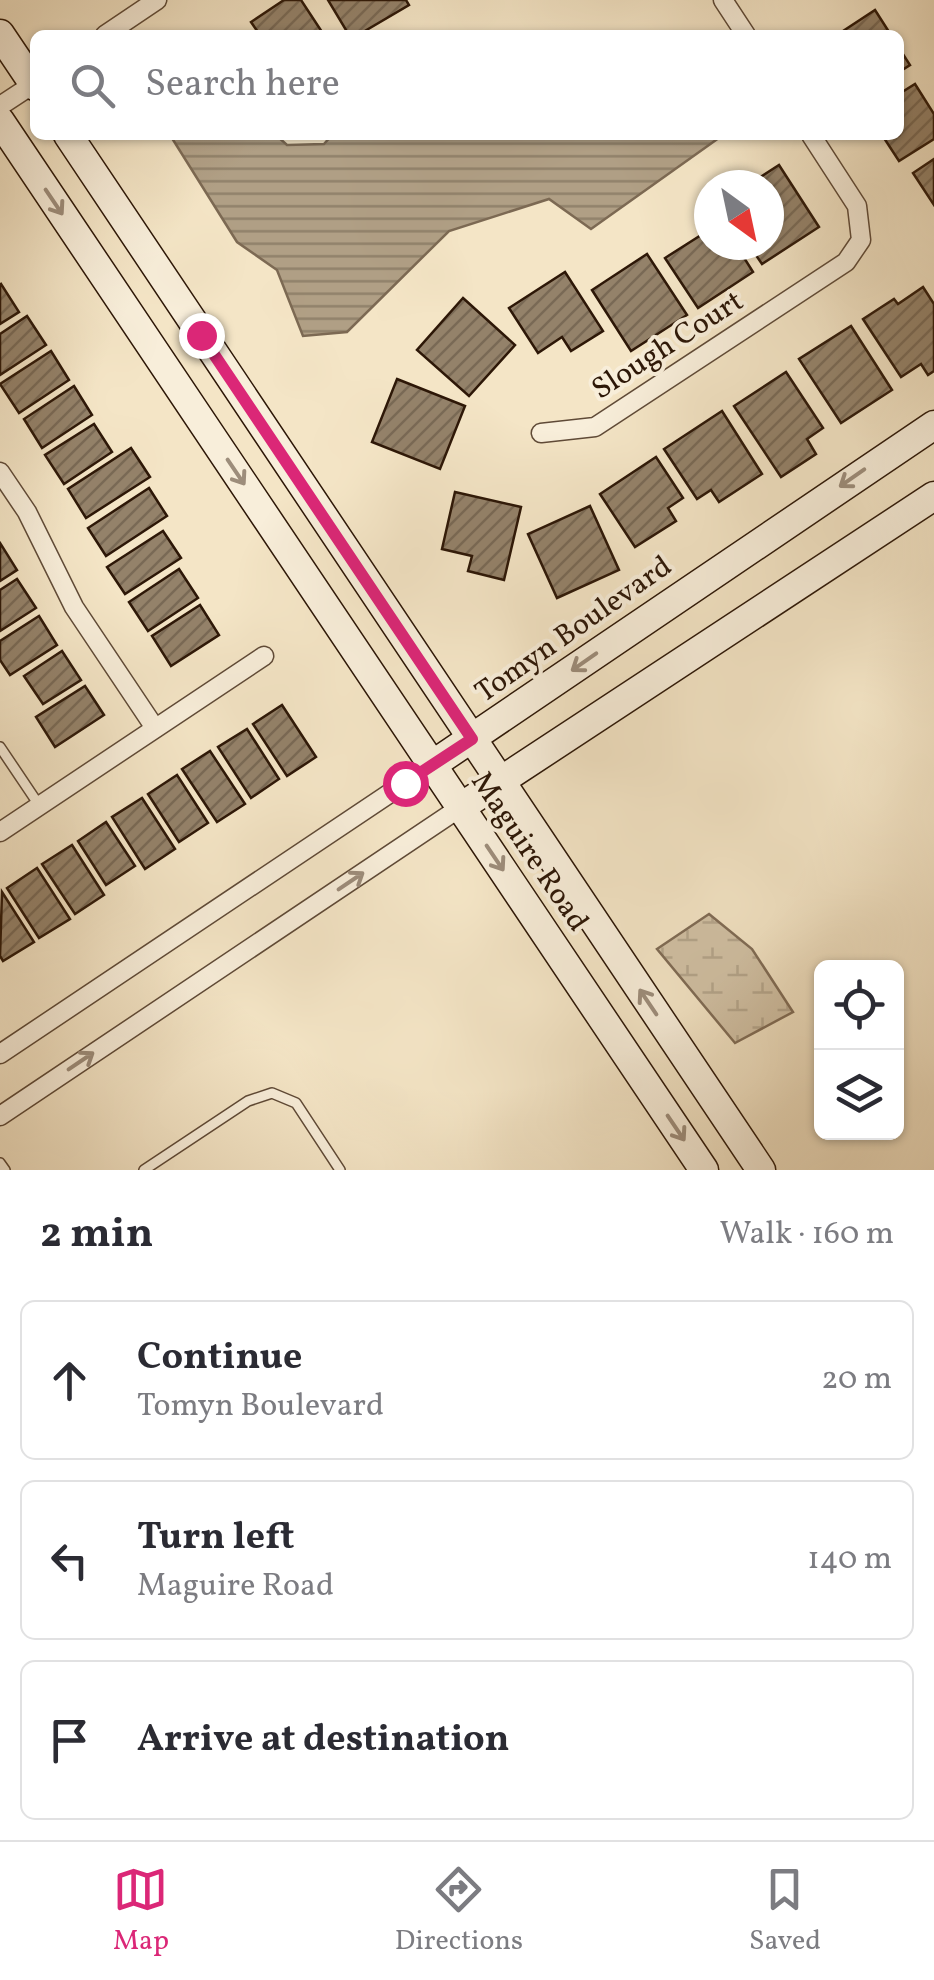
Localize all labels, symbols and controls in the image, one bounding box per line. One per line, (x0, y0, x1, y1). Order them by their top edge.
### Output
search box (30, 30, 904, 140)
icon: search (65, 58, 120, 113)
text: Search here (145, 59, 340, 112)
north arrow (694, 170, 784, 260)
one-way arrow (44, 188, 65, 216)
street label: Slough Court (584, 281, 752, 411)
route end (179, 313, 225, 359)
one-way arrow (225, 457, 246, 485)
one-way arrow (839, 467, 866, 488)
street label: Tomyn Boulevard (467, 546, 681, 714)
one-way arrow (571, 651, 599, 672)
route start (383, 761, 429, 807)
street label: Maguire Road (460, 764, 598, 940)
one-way arrow (484, 844, 505, 872)
one-way arrow (337, 870, 365, 891)
map controls (814, 960, 904, 1140)
button: locate (814, 960, 904, 1050)
one-way arrow (638, 988, 659, 1016)
button: layers (814, 1050, 904, 1140)
one-way arrow (66, 1051, 95, 1072)
one-way arrow (665, 1114, 686, 1142)
text: 2 min (40, 1206, 153, 1265)
text: Walk · 160 m (720, 1213, 894, 1257)
text: Continue (137, 1332, 302, 1385)
icon: ahead (42, 1353, 97, 1408)
text: 20 m (821, 1358, 892, 1402)
text: Tomyn Boulevard (137, 1385, 384, 1429)
text: Turn left (137, 1512, 294, 1565)
icon: left (42, 1533, 97, 1588)
text: 140 m (807, 1538, 892, 1582)
text: Maguire Road (137, 1565, 334, 1609)
icon: arrive (42, 1713, 97, 1768)
text: Arrive at destination (137, 1714, 510, 1767)
tab: Map (113, 1862, 169, 1961)
tab: Directions (395, 1862, 523, 1961)
tab: Saved (749, 1862, 821, 1961)

